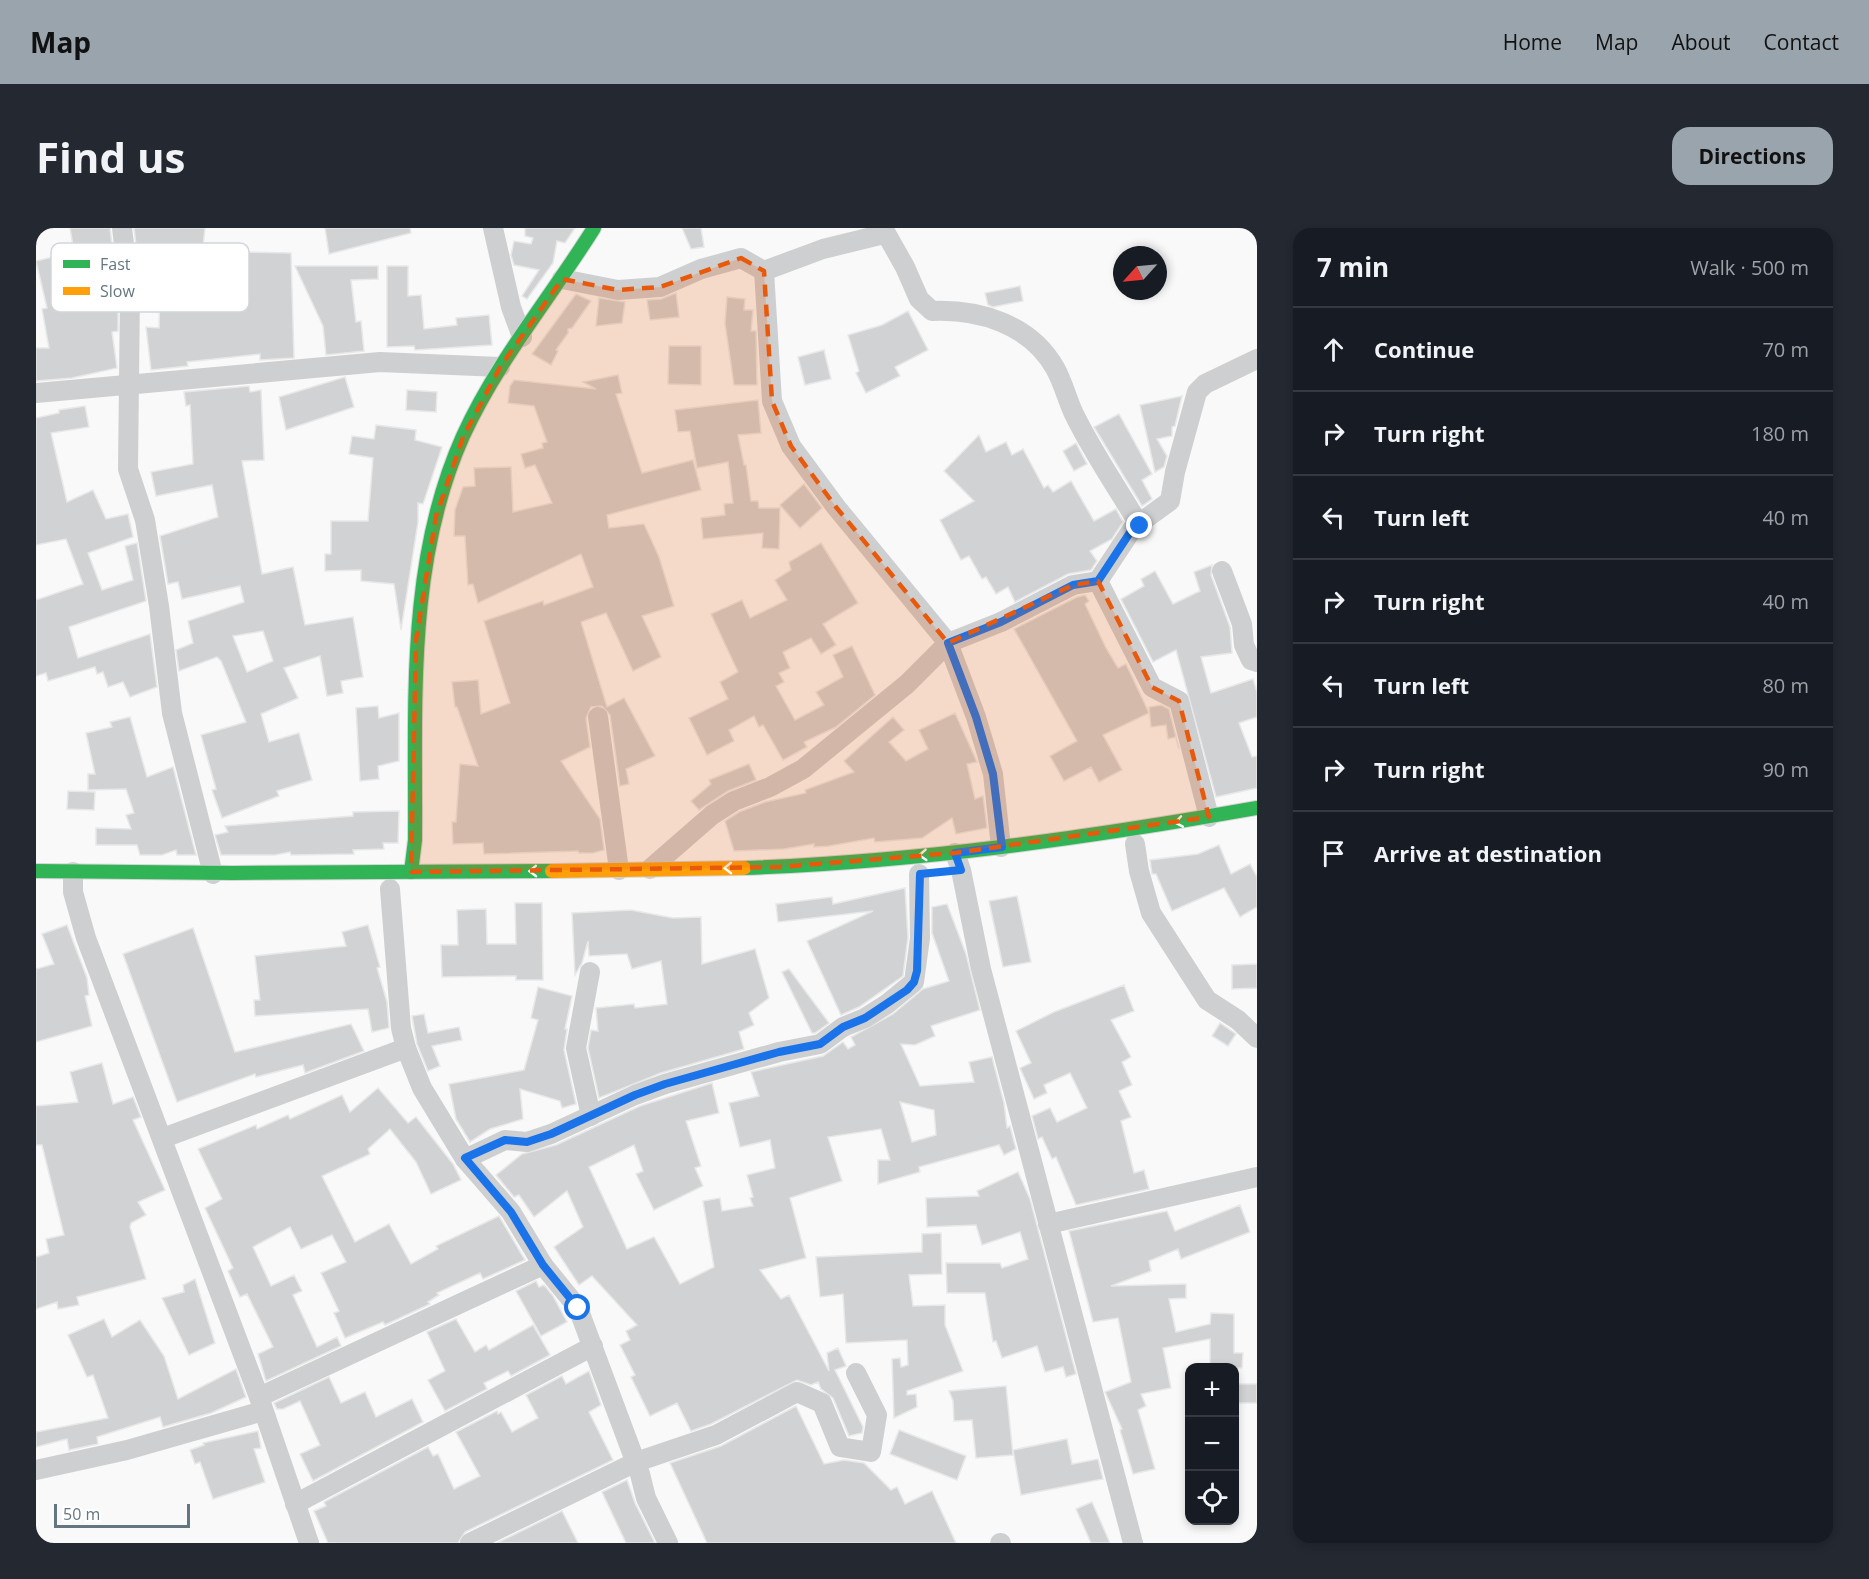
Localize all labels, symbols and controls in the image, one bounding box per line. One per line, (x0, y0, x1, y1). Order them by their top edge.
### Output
text: Map (30, 23, 91, 61)
text: Home (1503, 28, 1562, 56)
text: Map (1595, 28, 1638, 56)
text: About (1671, 28, 1731, 56)
text: Contact (1764, 28, 1839, 56)
button: Directions (1672, 127, 1833, 185)
text: Find us (36, 128, 185, 185)
legend (51, 243, 249, 312)
north arrow (1113, 246, 1167, 300)
text: 7 min (1317, 249, 1389, 285)
text: Fast (100, 253, 131, 275)
text: Walk · 500 m (1690, 254, 1809, 281)
text: Slow (100, 280, 135, 302)
icon: ahead (1317, 333, 1350, 366)
text: Continue (1374, 334, 1474, 364)
text: 70 m (1762, 336, 1809, 363)
icon: right (1317, 417, 1350, 450)
text: Turn right (1374, 418, 1485, 448)
text: 180 m (1751, 420, 1809, 447)
icon: left (1317, 501, 1350, 534)
text: Turn left (1374, 502, 1469, 532)
text: 40 m (1762, 504, 1809, 531)
route end (1126, 512, 1152, 538)
icon: right (1317, 585, 1350, 618)
text: Turn right (1374, 586, 1485, 616)
text: 40 m (1762, 588, 1809, 615)
icon: left (1317, 669, 1350, 702)
text: Turn left (1374, 670, 1469, 700)
text: 80 m (1762, 672, 1809, 699)
icon: right (1317, 753, 1350, 786)
text: Turn right (1374, 754, 1485, 784)
text: 90 m (1762, 756, 1809, 783)
one-way arrow (1174, 815, 1184, 828)
icon: arrive (1317, 837, 1350, 870)
text: Arrive at destination (1374, 838, 1602, 868)
one-way arrow (918, 848, 927, 861)
one-way arrow (724, 862, 733, 874)
one-way arrow (529, 865, 538, 877)
route start (564, 1294, 590, 1320)
map controls (1185, 1363, 1239, 1525)
button: + (1185, 1363, 1239, 1417)
button: − (1185, 1417, 1239, 1471)
button: locate (1185, 1471, 1239, 1525)
scale bar (54, 1501, 190, 1528)
text: 50 m (63, 1503, 100, 1525)

